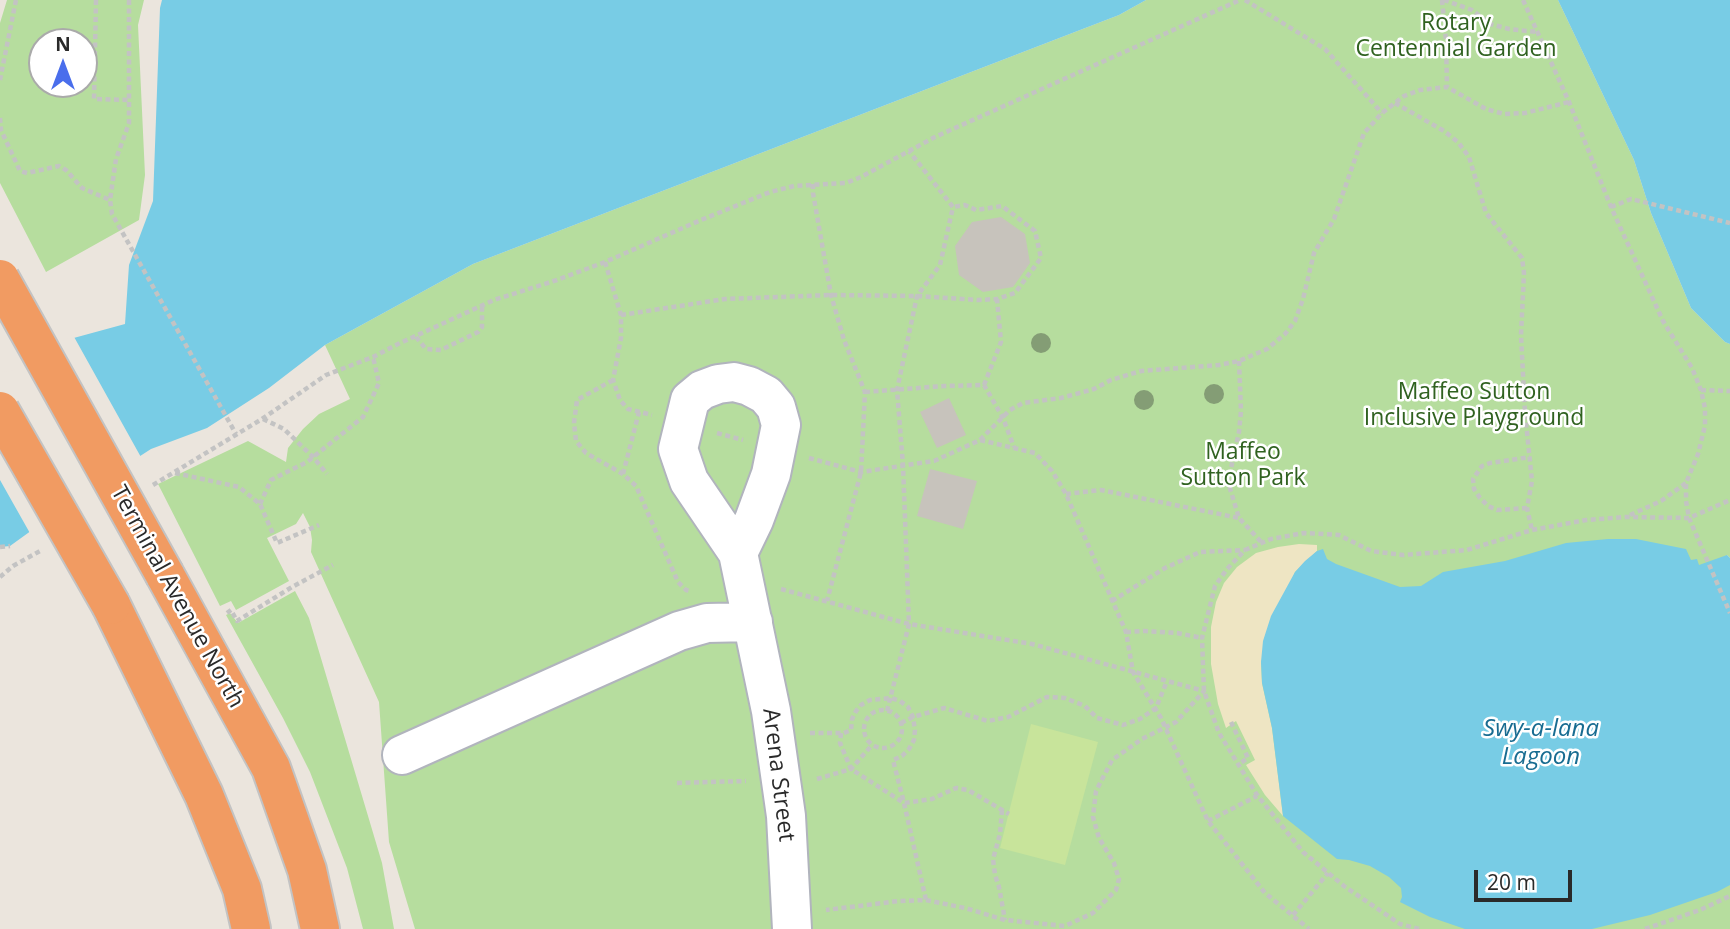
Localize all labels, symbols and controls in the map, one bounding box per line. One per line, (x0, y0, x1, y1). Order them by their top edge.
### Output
park label: Rotary Centennial Garden (1355, 9, 1557, 63)
north arrow (28, 28, 98, 98)
text: N (55, 31, 71, 57)
park label: Maffeo Sutton Inclusive Playground (1364, 378, 1584, 432)
park label: Maffeo Sutton Park (1180, 438, 1306, 492)
street label: Terminal Avenue North (104, 481, 250, 713)
street label: Arena Street (756, 707, 800, 843)
water label: Swy-a-lana Lagoon (1483, 715, 1599, 771)
scale bar (1478, 856, 1576, 900)
text: 20 m (1487, 868, 1536, 896)

